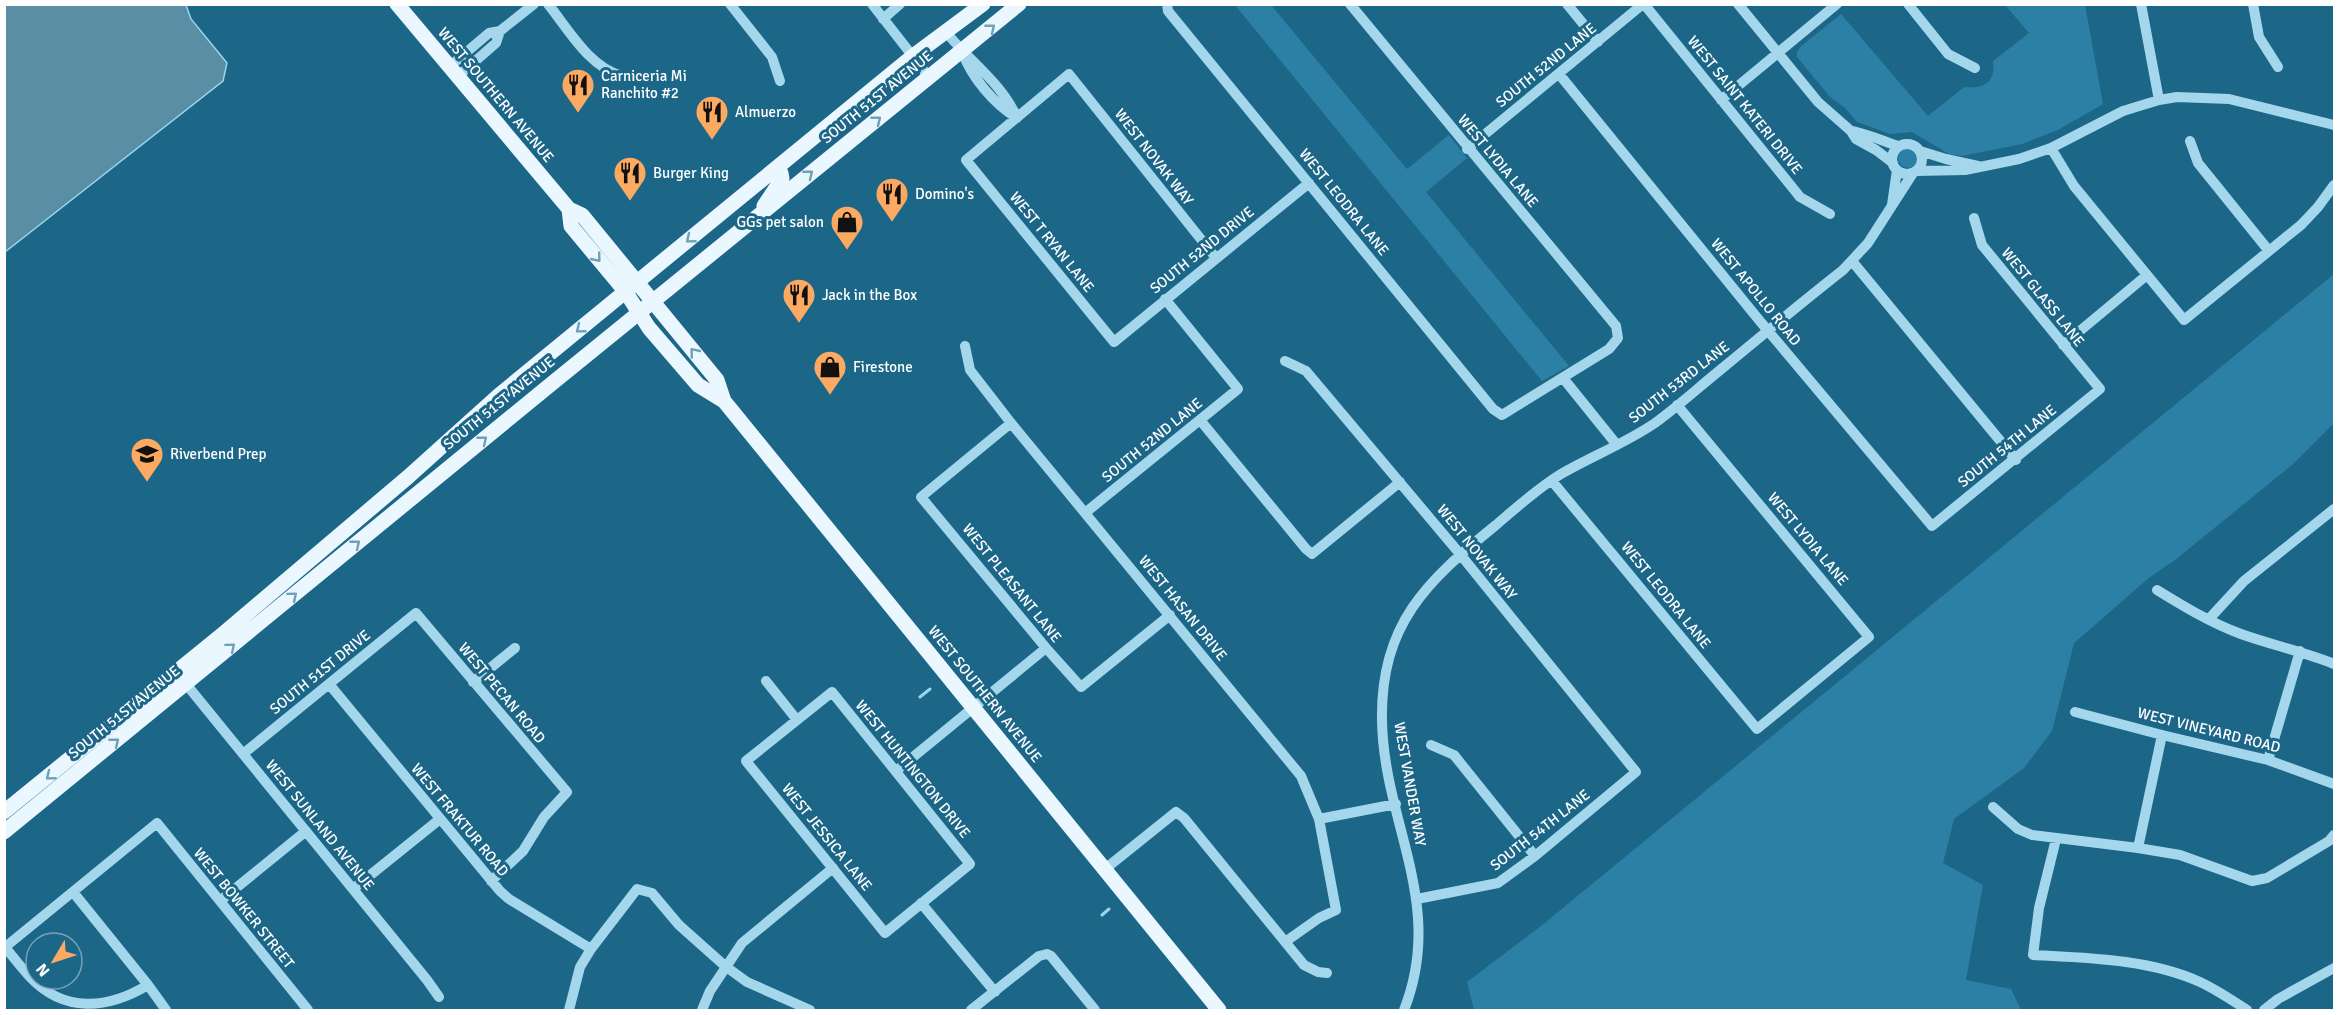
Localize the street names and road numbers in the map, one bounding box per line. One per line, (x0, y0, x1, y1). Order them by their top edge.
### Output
street label: SOUTH 52ND LANE (1492, 19, 1600, 111)
street label: WEST SOUTHERN AVENUE (434, 24, 558, 166)
street label: WEST SAINT KATERI DRIVE (1684, 32, 1806, 178)
street label: SOUTH 51ST AVENUE (818, 47, 936, 147)
street label: WEST NOVAK WAY (1111, 105, 1197, 209)
street label: WEST LYDIA LANE (1454, 111, 1542, 211)
street label: WEST LEODRA LANE (1295, 145, 1393, 259)
street label: WEST T RYAN LANE (1006, 188, 1098, 296)
street label: SOUTH 52ND DRIVE (1146, 203, 1258, 297)
street label: WEST APOLLO ROAD (1707, 235, 1805, 349)
street label: WEST GLASS LANE (1998, 244, 2088, 350)
street label: SOUTH 53RD LANE (1625, 337, 1733, 427)
street label: SOUTH 51ST AVENUE (440, 353, 558, 453)
street label: SOUTH 52ND LANE (1098, 394, 1206, 486)
street label: SOUTH 54TH LANE (1954, 401, 2060, 491)
street label: WEST LYDIA LANE (1764, 489, 1852, 589)
street label: WEST NOVAK WAY (1433, 501, 1521, 604)
street label: WEST PLEASANT LANE (959, 520, 1065, 646)
street label: WEST LEODRA LANE (1617, 538, 1715, 652)
street label: WEST HASAN DRIVE (1135, 552, 1231, 664)
street label: WEST SOUTHERN AVENUE (924, 622, 1046, 766)
street label: SOUTH 51ST DRIVE (266, 626, 374, 718)
street label: WEST PECAN ROAD (455, 639, 549, 747)
street label: SOUTH 51ST AVENUE (65, 662, 183, 762)
street label: WEST HUNTINGTON DRIVE (852, 696, 974, 842)
street label: WEST VINEYARD ROAD (2136, 704, 2282, 756)
street label: WEST VANDER WAY (1390, 720, 1430, 848)
street label: WEST SUNLAND AVENUE (262, 756, 378, 894)
street label: WEST FRAKTUR ROAD (408, 760, 512, 880)
street label: WEST JESSICA LANE (778, 780, 876, 894)
street label: SOUTH 54TH LANE (1487, 786, 1593, 874)
street label: WEST BOWKER STREET (190, 844, 299, 972)

